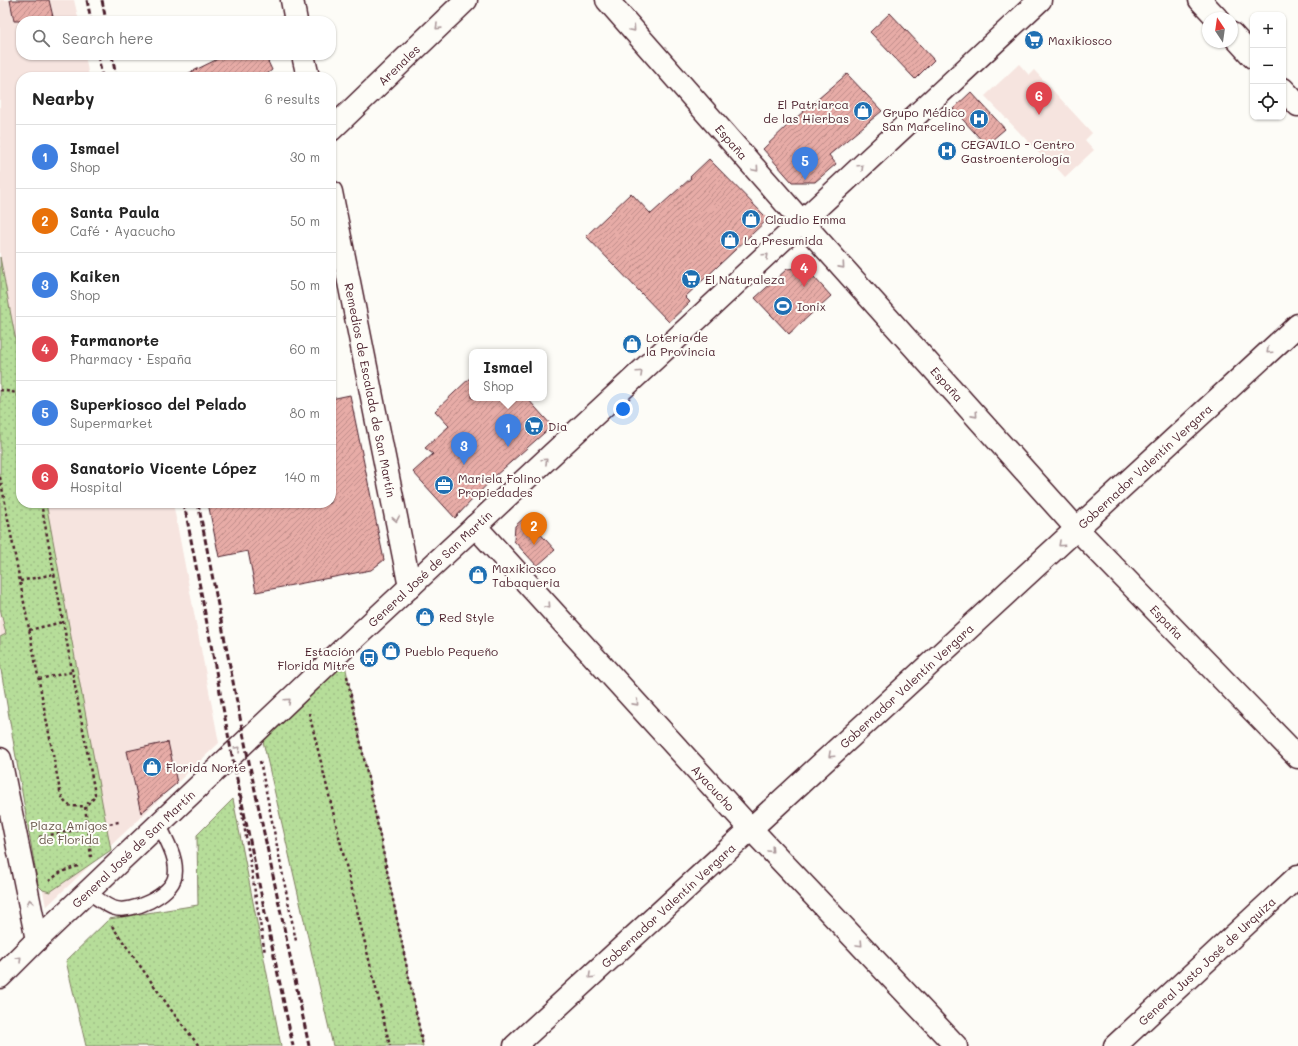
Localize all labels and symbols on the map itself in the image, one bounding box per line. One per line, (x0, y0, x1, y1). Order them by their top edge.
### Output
north arrow (1202, 12, 1238, 48)
one-way arrow (435, 22, 443, 30)
one-way arrow (628, 25, 635, 32)
supermarket icon: Maxikiosco (1023, 29, 1045, 51)
place label: Maxikiosco (1048, 32, 1112, 48)
street label: Arenales (374, 41, 423, 89)
pin: 6 (1026, 82, 1052, 115)
place label: El Patriarca de las Hierbas (763, 96, 849, 126)
shop icon: El Patriarca de las Hierbas (852, 100, 874, 122)
place label: Grupo Médico San Marcelino (882, 104, 965, 134)
hospital icon: Grupo Médico San Marcelino (968, 108, 990, 130)
street label: España (712, 121, 752, 163)
place label: CEGAVILO - Centro Gastroenterología (961, 136, 1074, 166)
hospital icon: CEGAVILO - Centro Gastroenterología (936, 140, 958, 162)
pin: 5 (792, 147, 818, 180)
one-way arrow (751, 164, 758, 172)
one-way arrow (856, 164, 864, 172)
shop icon: Claudio Emma (740, 208, 762, 230)
place label: Claudio Emma (765, 211, 846, 227)
shop icon: La Presumida (719, 229, 741, 251)
place label: La Presumida (744, 232, 823, 248)
one-way arrow (761, 253, 769, 260)
pin: 4 (791, 254, 817, 287)
one-way arrow (837, 262, 844, 269)
supermarket icon: El Naturaleza (680, 268, 702, 290)
place label: El Naturaleza (705, 271, 785, 287)
street label: Remedios de Escalada de San Martín (341, 281, 400, 499)
sports icon: Ionix (772, 295, 794, 317)
place label: Ionix (797, 298, 826, 314)
place label: Lotería de la Provincia (646, 329, 716, 359)
shop icon: Lotería de la Provincia (621, 333, 643, 355)
one-way arrow (1266, 346, 1274, 354)
street label: España (927, 363, 967, 405)
one-way arrow (635, 370, 643, 377)
your location (613, 399, 633, 419)
street label: Gobernador Valentín Vergara (1074, 400, 1215, 532)
one-way arrow (971, 411, 978, 418)
pin: 1 (495, 414, 521, 447)
supermarket icon: Dia (523, 415, 545, 437)
place label: Dia (548, 418, 567, 434)
pin: 3 (451, 432, 477, 465)
one-way arrow (540, 458, 548, 466)
place label: Mariela Folino Propiedades (458, 470, 541, 500)
office icon: Mariela Folino Propiedades (433, 474, 455, 496)
street label: General José de San Martín (364, 507, 495, 630)
pin: 2 (521, 512, 547, 545)
one-way arrow (392, 516, 400, 522)
one-way arrow (1058, 539, 1066, 546)
place label: Maxikiosco Tabaqueria (492, 560, 560, 590)
shop icon: Maxikiosco Tabaqueria (467, 564, 489, 586)
street label: España (1147, 601, 1187, 642)
one-way arrow (543, 602, 550, 609)
shop icon: Red Style (414, 606, 436, 628)
place label: Red Style (439, 609, 494, 625)
street label: Gobernador Valentín Vergara (836, 620, 977, 751)
shop icon: Pueblo Pequeño (380, 640, 402, 662)
place label: Estación Florida Mitre (278, 643, 355, 673)
place label: Pueblo Pequeño (405, 643, 498, 659)
bus stop icon: Estación Florida Mitre (358, 647, 380, 669)
one-way arrow (631, 698, 638, 705)
one-way arrow (284, 699, 291, 706)
one-way arrow (233, 746, 241, 754)
one-way arrow (829, 750, 836, 757)
shop icon: Florida Norte (141, 756, 163, 778)
place label: Florida Norte (166, 759, 246, 775)
street label: Ayacucho (688, 761, 738, 814)
street label: General José de San Martín (68, 786, 198, 911)
park label: Plaza Amigos de Florida (30, 817, 108, 847)
street label: Gobernador Valentín Vergara (598, 839, 739, 971)
one-way arrow (766, 845, 774, 853)
street label: General Justo José de Urquiza (1134, 893, 1279, 1029)
one-way arrow (26, 898, 35, 905)
one-way arrow (855, 940, 862, 947)
one-way arrow (14, 956, 22, 963)
one-way arrow (589, 971, 596, 978)

